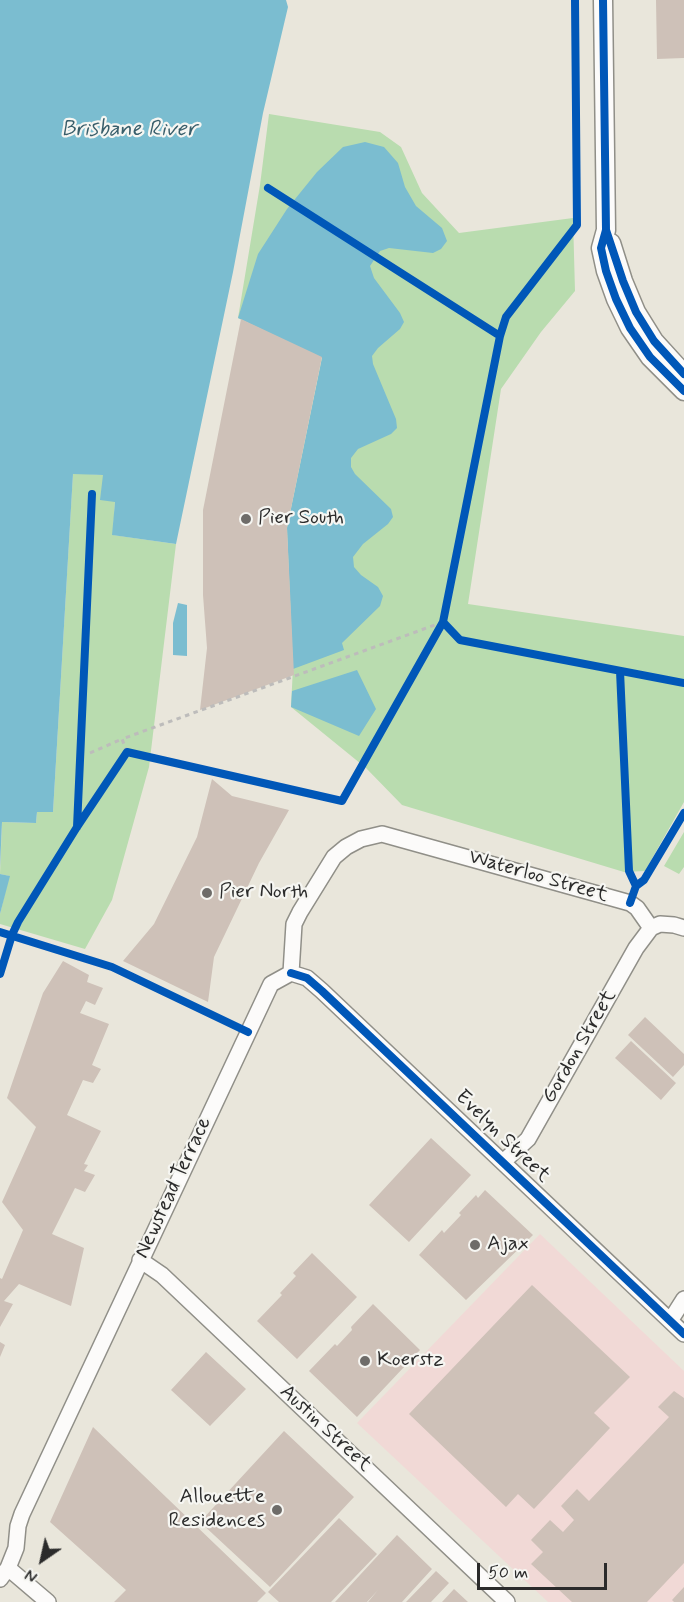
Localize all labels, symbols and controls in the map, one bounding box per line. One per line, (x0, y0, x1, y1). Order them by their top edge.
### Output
water label: Brisbane River (61, 117, 197, 143)
place label: Pier South (258, 506, 344, 532)
marker: Pier South (239, 512, 253, 526)
street label: Waterloo Street (465, 845, 611, 909)
place label: Pier North (219, 880, 308, 906)
marker: Pier North (200, 886, 214, 900)
street label: Gordon Street (537, 986, 623, 1108)
street label: Evelyn Street (449, 1085, 555, 1189)
street label: Newstead Terrace (130, 1113, 218, 1263)
place label: Ajax (487, 1232, 529, 1258)
marker: Ajax (468, 1238, 482, 1252)
place label: Koerstz (377, 1348, 444, 1374)
marker: Koerstz (358, 1354, 372, 1368)
street label: Austin Street (274, 1380, 376, 1478)
place label: Allouette Residences (168, 1485, 265, 1535)
marker: Allouette Residences (270, 1503, 284, 1517)
north arrow (12, 1530, 72, 1590)
scale bar (480, 1551, 610, 1589)
text: 50 m (488, 1561, 528, 1585)
text: N (21, 1564, 42, 1587)

